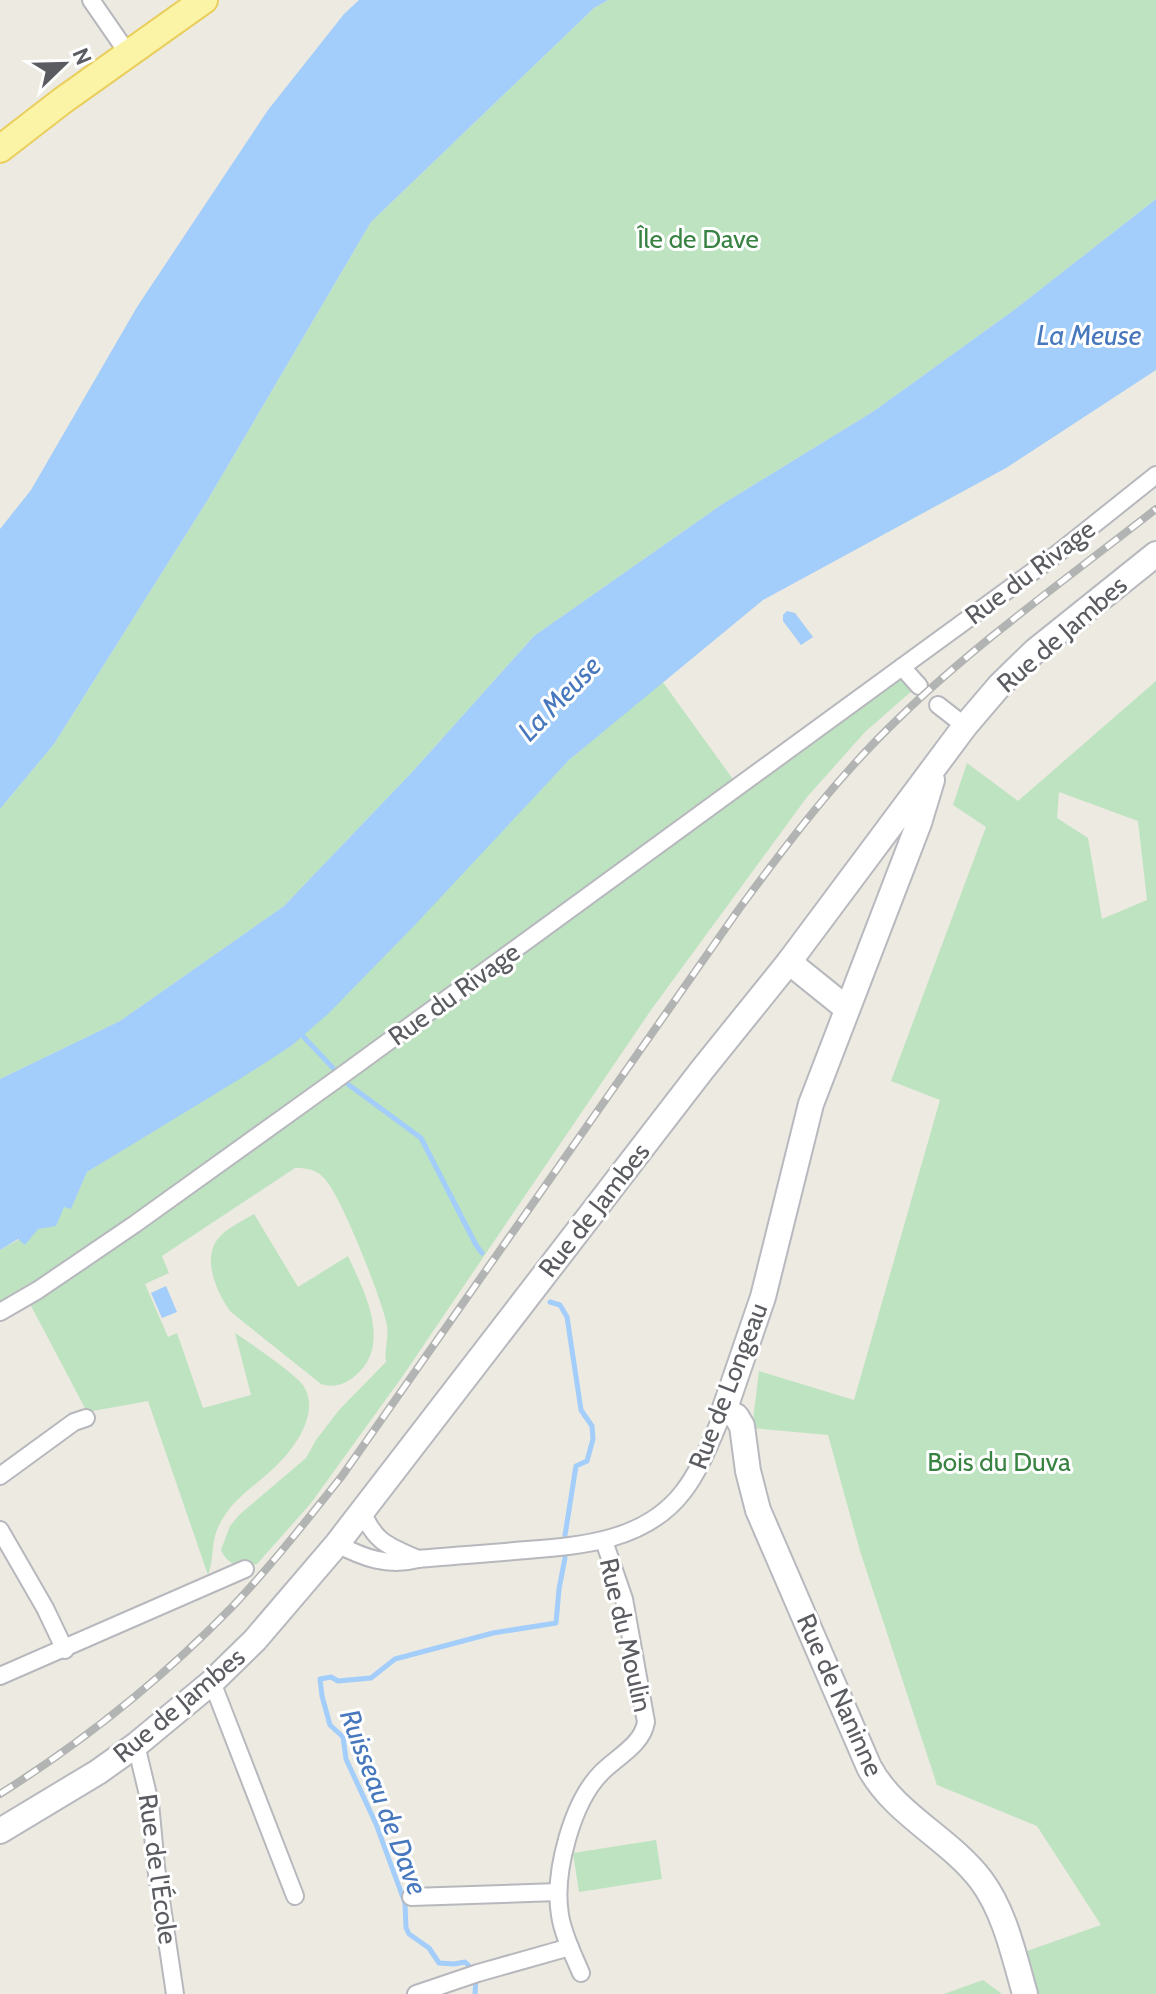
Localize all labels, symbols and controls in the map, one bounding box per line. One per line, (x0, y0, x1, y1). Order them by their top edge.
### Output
north arrow (24, 24, 104, 104)
text: N (66, 44, 97, 69)
park label: Île de Dave (637, 223, 759, 255)
water label: La Meuse (1037, 318, 1142, 352)
street label: Rue du Rivage (959, 513, 1101, 631)
street label: Rue de Jambes (990, 569, 1134, 699)
water label: La Meuse (510, 648, 608, 748)
street label: Rue du Rivage (382, 936, 526, 1052)
street label: Rue de Jambes (532, 1136, 657, 1284)
street label: Rue de Longeau (682, 1298, 774, 1474)
park label: Bois du Duva (927, 1446, 1071, 1478)
street label: Rue du Moulin (593, 1555, 659, 1715)
street label: Rue de Naninne (790, 1609, 890, 1781)
street label: Rue de Jambes (107, 1641, 251, 1769)
water label: Ruisseau de Dave (333, 1704, 435, 1900)
street label: Rue de l'École (132, 1792, 184, 1946)

